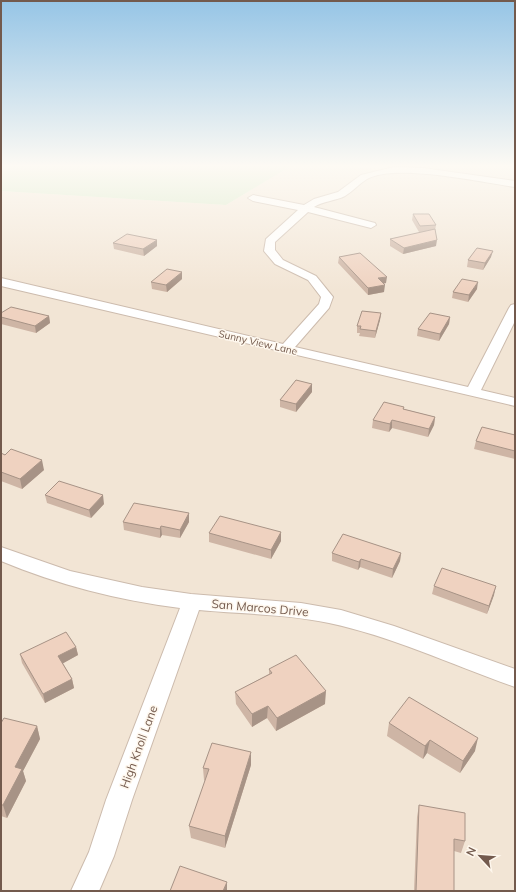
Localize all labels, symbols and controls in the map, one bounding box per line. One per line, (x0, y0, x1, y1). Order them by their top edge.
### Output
street label: Sunny View Lane (217, 327, 299, 358)
street label: San Marcos Drive (211, 596, 309, 619)
street label: High Knoll Lane (117, 703, 160, 790)
north arrow (460, 836, 500, 876)
text: N (463, 845, 479, 858)

